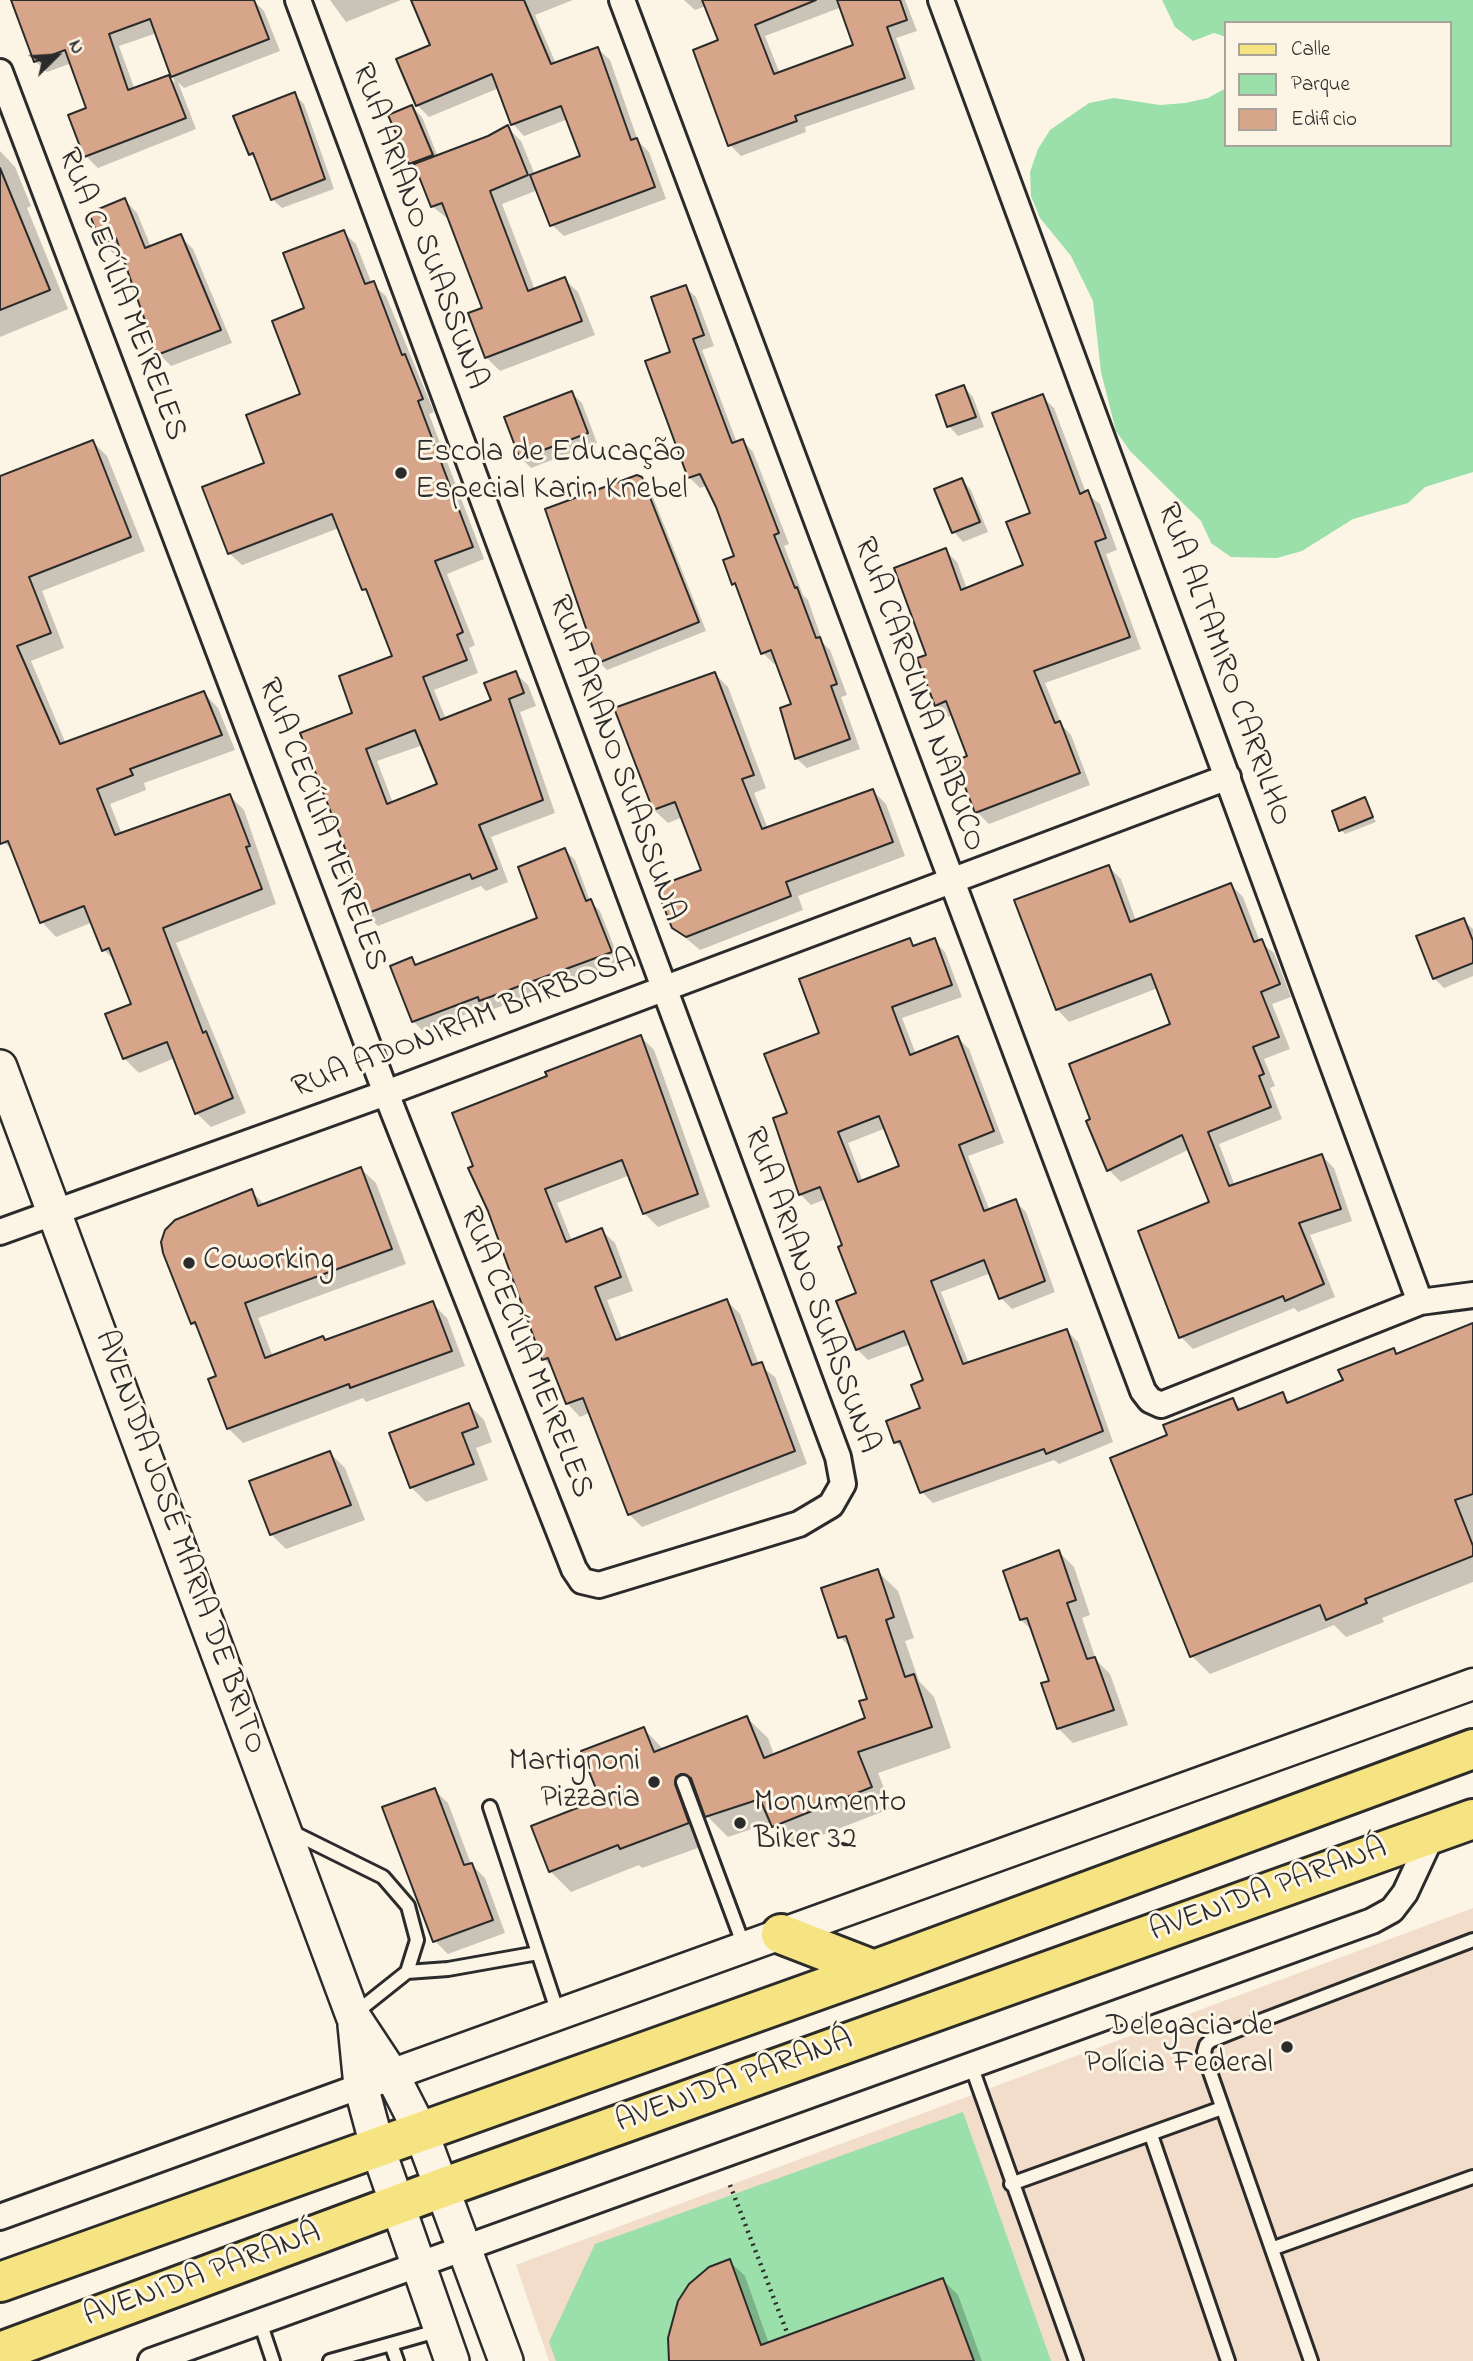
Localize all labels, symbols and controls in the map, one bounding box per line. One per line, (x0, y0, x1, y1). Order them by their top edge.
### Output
north arrow (21, 21, 91, 91)
legend (1224, 21, 1452, 147)
text: Calle (1291, 35, 1330, 65)
text: N (61, 36, 91, 59)
street label: RUA ARIANO SUASSUNA (340, 59, 494, 395)
text: Parque (1291, 70, 1350, 100)
text: Edificio (1291, 105, 1357, 135)
street label: RUA CECÍLIA MEIRELES (47, 143, 193, 447)
place label: Escola de Educação Especial Karin Knebel (415, 436, 688, 511)
marker: Escola de Educação Especial Karin Knebel (393, 465, 409, 481)
street label: RUA ALTAMIRO CARRILHO (1146, 498, 1298, 832)
street label: RUA CAROLINA NABUCO (842, 533, 992, 857)
street label: RUA ARIANO SUASSUNA (537, 591, 691, 927)
street label: RUA CECÍLIA MEIRELES (247, 673, 393, 977)
street label: RUA ADONIRAM BARBOSA (287, 943, 643, 1109)
street label: RUA ARIANO SUASSUNA (732, 1123, 886, 1459)
street label: RUA CECÍLIA MEIRELES (448, 1202, 600, 1504)
place label: Coworking (203, 1244, 334, 1282)
marker: Coworking (181, 1255, 197, 1271)
street label: AVENIDA JOSÉ MARIA DE BRITO (83, 1326, 273, 1760)
place label: Martignoni Pizzaria (509, 1745, 640, 1820)
marker: Martignoni Pizzaria (646, 1774, 662, 1790)
place label: Monumento Biker 32 (754, 1786, 906, 1861)
marker: Monumento Biker 32 (732, 1815, 748, 1831)
street label: AVENIDA PARANÁ (1145, 1831, 1393, 1953)
place label: Delegacia de Polícia Federal (1084, 2010, 1273, 2085)
street label: AVENIDA PARANÁ (611, 2022, 859, 2144)
marker: Delegacia de Polícia Federal (1279, 2039, 1295, 2055)
street label: AVENIDA PARANÁ (79, 2216, 327, 2338)

